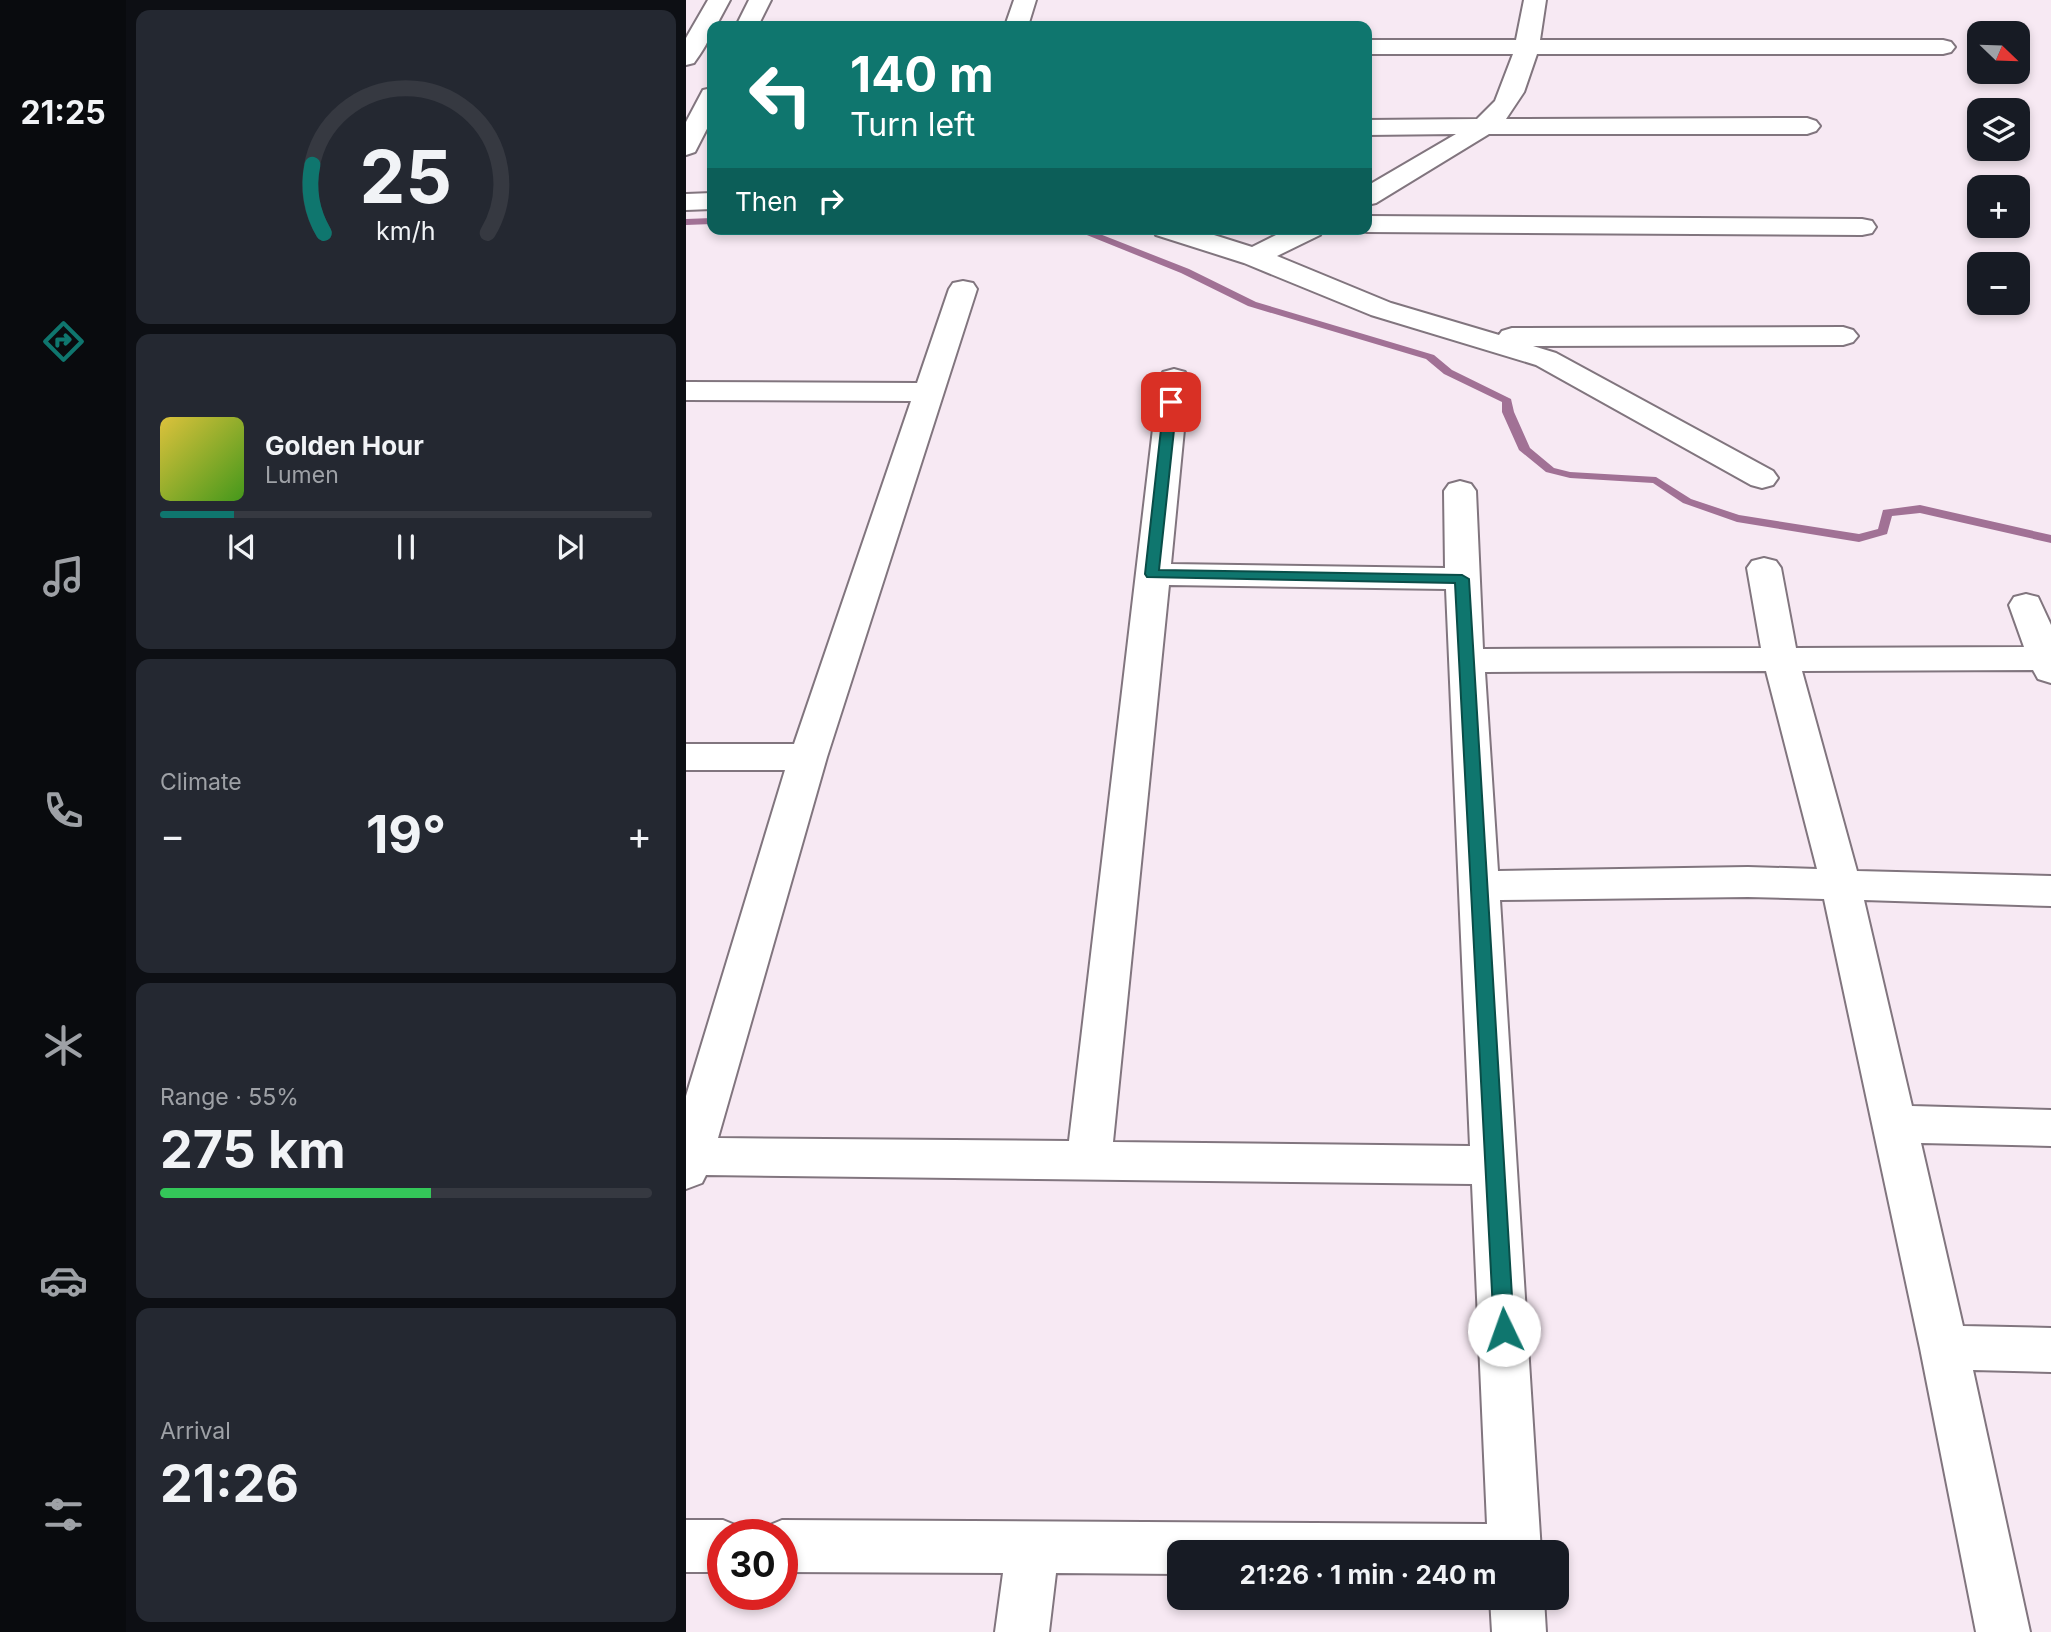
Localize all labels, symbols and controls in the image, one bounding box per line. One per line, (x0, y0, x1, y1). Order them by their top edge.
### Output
north arrow (1967, 21, 2030, 84)
map controls (1967, 21, 2030, 315)
text: 140 m (850, 45, 994, 104)
icon: left (735, 49, 826, 140)
text: 21:25 (20, 93, 106, 132)
button: layers (1967, 98, 2030, 161)
text: Turn left (850, 105, 975, 144)
text: 25 (360, 133, 452, 222)
button: + (1967, 175, 2030, 238)
icon: right (812, 182, 850, 220)
text: Then (735, 186, 798, 217)
text: km/h (376, 216, 436, 246)
button: − (1967, 252, 2030, 315)
icon: directions (39, 317, 88, 366)
pin (1141, 372, 1201, 432)
icon: arrive (1152, 383, 1190, 421)
text: Golden Hour (265, 430, 424, 461)
text: Lumen (265, 461, 339, 489)
icon: previous (223, 528, 261, 566)
icon: pause (387, 528, 425, 566)
icon: next (551, 528, 589, 566)
icon: music (39, 552, 88, 601)
text: Climate (160, 768, 242, 796)
icon: phone (39, 786, 88, 835)
text: 19° (366, 803, 446, 866)
text: − (160, 812, 185, 858)
text: + (627, 812, 652, 858)
icon: climate (39, 1021, 88, 1070)
text: Range · 55% (160, 1083, 299, 1111)
text: 275 km (160, 1118, 346, 1181)
icon: car (39, 1256, 88, 1305)
position arrow (1467, 1293, 1541, 1367)
text: Arrival (160, 1417, 231, 1445)
text: 21:26 (160, 1452, 299, 1515)
icon: filters (39, 1490, 88, 1539)
speed limit sign: 30 (707, 1519, 798, 1610)
text: 21:26 · 1 min · 240 m (1240, 1559, 1496, 1590)

